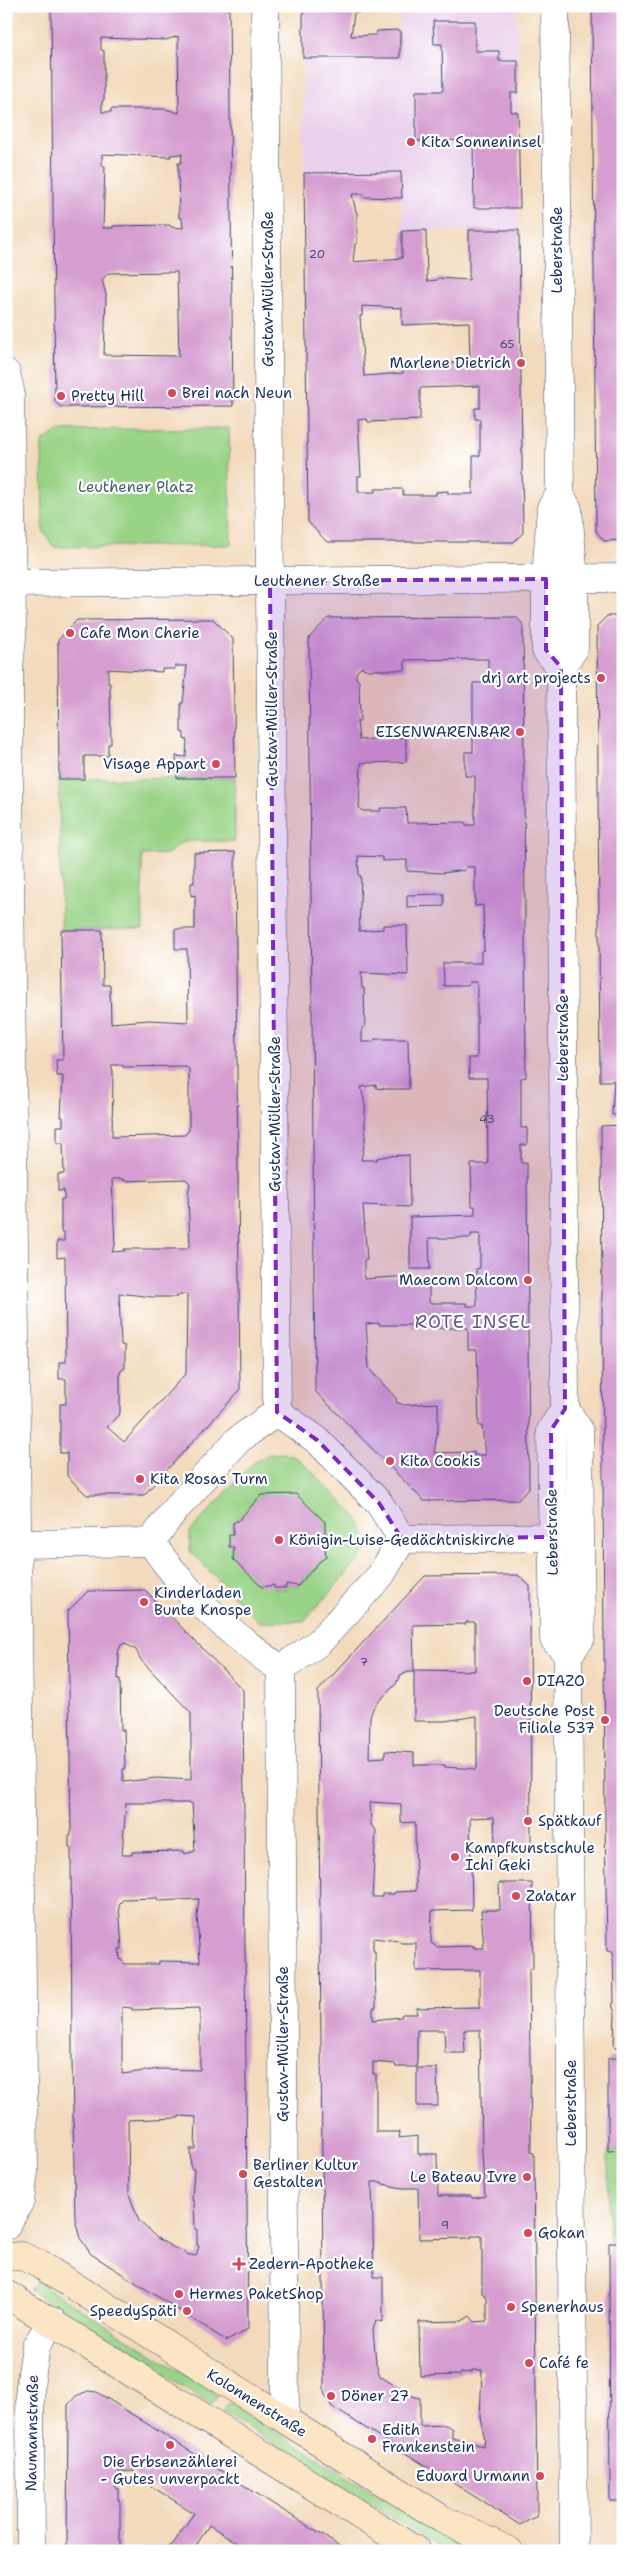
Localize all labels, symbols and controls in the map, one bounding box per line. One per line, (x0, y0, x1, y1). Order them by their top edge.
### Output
place label: Kita Sonneninsel (421, 132, 542, 152)
marker: Kita Sonneninsel (405, 136, 417, 148)
street label: Leberstraße (547, 207, 567, 293)
street label: Gustav-Müller-Straße (258, 211, 278, 367)
house number: 20 (309, 246, 325, 262)
house number: 65 (499, 336, 515, 352)
place label: Marlene Dietrich (389, 353, 511, 373)
marker: Marlene Dietrich (515, 357, 527, 369)
place label: Brei nach Neun (182, 383, 292, 403)
place label: Pretty Hill (71, 386, 145, 406)
marker: Brei nach Neun (166, 387, 178, 399)
marker: Pretty Hill (55, 390, 67, 402)
park label: Leuthener Platz (78, 477, 194, 497)
street label: Leuthener Straße (254, 571, 380, 591)
place label: Cafe Mon Cherie (80, 623, 200, 643)
marker: Cafe Mon Cherie (64, 627, 76, 639)
street label: Gustav-Müller-Straße (262, 631, 282, 787)
place label: drj art projects (481, 668, 591, 688)
marker: drj art projects (595, 672, 607, 684)
place label: EISENWAREN.BAR (376, 722, 510, 742)
marker: EISENWAREN.BAR (514, 726, 526, 738)
place label: Visage Appart (103, 754, 206, 774)
marker: Visage Appart (210, 758, 222, 770)
street label: Leberstraße (553, 995, 573, 1081)
street label: Gustav-Müller-Straße (265, 1036, 285, 1192)
house number: 43 (479, 1111, 495, 1127)
place label: Maecom Dalcom (399, 1270, 518, 1290)
marker: Maecom Dalcom (522, 1274, 534, 1286)
district label: ROTE INSEL (415, 1310, 531, 1334)
place label: Kita Cookis (400, 1451, 481, 1471)
marker: Kita Cookis (384, 1455, 396, 1467)
place label: Kita Rosas Turm (150, 1469, 268, 1489)
marker: Kita Rosas Turm (134, 1473, 146, 1485)
street label: Leberstraße (541, 1488, 563, 1576)
place label: Königin-Luise-Gedächtniskirche (289, 1530, 515, 1550)
marker: Königin-Luise-Gedächtniskirche (273, 1534, 285, 1546)
place label: Kinderladen Bunte Knospe (154, 1583, 252, 1620)
marker: Kinderladen Bunte Knospe (138, 1596, 150, 1608)
house number: 7 (360, 1654, 368, 1670)
place label: DIAZO (537, 1671, 585, 1691)
marker: DIAZO (521, 1675, 533, 1687)
place label: Deutsche Post Filiale 537 (494, 1701, 595, 1738)
marker: Deutsche Post Filiale 537 (599, 1714, 611, 1726)
place label: Spätkauf (538, 1811, 602, 1831)
marker: Spätkauf (522, 1815, 534, 1827)
place label: Kampfkunstschule Ichi Geki (465, 1838, 595, 1875)
marker: Kampfkunstschule Ichi Geki (449, 1851, 461, 1863)
place label: Za'atar (526, 1886, 577, 1906)
marker: Za'atar (510, 1890, 522, 1902)
street label: Gustav-Müller-Straße (273, 1966, 293, 2122)
street label: Leberstraße (561, 2060, 581, 2146)
place label: Berliner Kultur Gestalten (253, 2155, 359, 2192)
place label: Le Bateau Ivre (410, 2167, 517, 2187)
marker: Berliner Kultur Gestalten (237, 2168, 249, 2180)
marker: Le Bateau Ivre (521, 2171, 533, 2183)
house number: 9 (441, 2217, 449, 2233)
place label: Gokan (538, 2223, 585, 2243)
marker: Gokan (522, 2227, 534, 2239)
place label: Zedern-Apotheke (249, 2254, 374, 2274)
marker: Zedern-Apotheke (233, 2258, 245, 2270)
place label: Hermes PaketShop (189, 2284, 324, 2304)
marker: Hermes PaketShop (173, 2288, 185, 2300)
place label: Spenerhaus (521, 2297, 604, 2317)
place label: SpeedySpäti (90, 2301, 177, 2321)
marker: Spenerhaus (505, 2301, 517, 2313)
marker: SpeedySpäti (181, 2305, 193, 2317)
place label: Café fe (539, 2353, 589, 2373)
marker: Café fe (523, 2357, 535, 2369)
street label: Kolonnenstraße (203, 2364, 311, 2442)
street label: Naumannstraße (21, 2374, 43, 2492)
place label: Döner 27 (341, 2386, 409, 2406)
marker: Döner 27 (325, 2390, 337, 2402)
place label: Edith Frankenstein (382, 2420, 475, 2457)
marker: Edith Frankenstein (366, 2433, 378, 2445)
marker: Die Erbsenzählerei - Gutes unverpackt (164, 2439, 176, 2451)
place label: Die Erbsenzählerei - Gutes unverpackt (100, 2452, 240, 2489)
place label: Eduard Urmann (416, 2466, 530, 2486)
marker: Eduard Urmann (534, 2470, 546, 2482)

